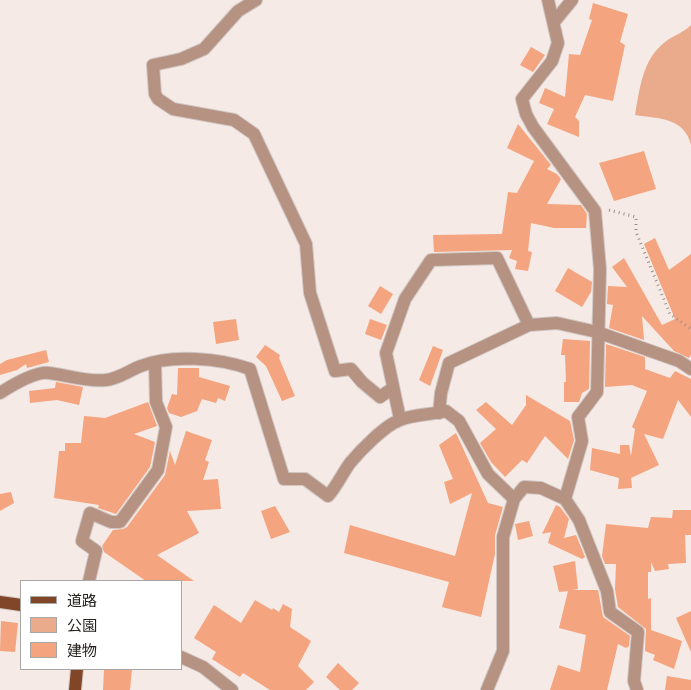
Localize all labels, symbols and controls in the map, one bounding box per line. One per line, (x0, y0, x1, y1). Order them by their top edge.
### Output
legend (20, 580, 182, 670)
text: 道路 (67, 592, 97, 610)
text: 公園 (67, 617, 97, 635)
text: 建物 (67, 642, 97, 660)

